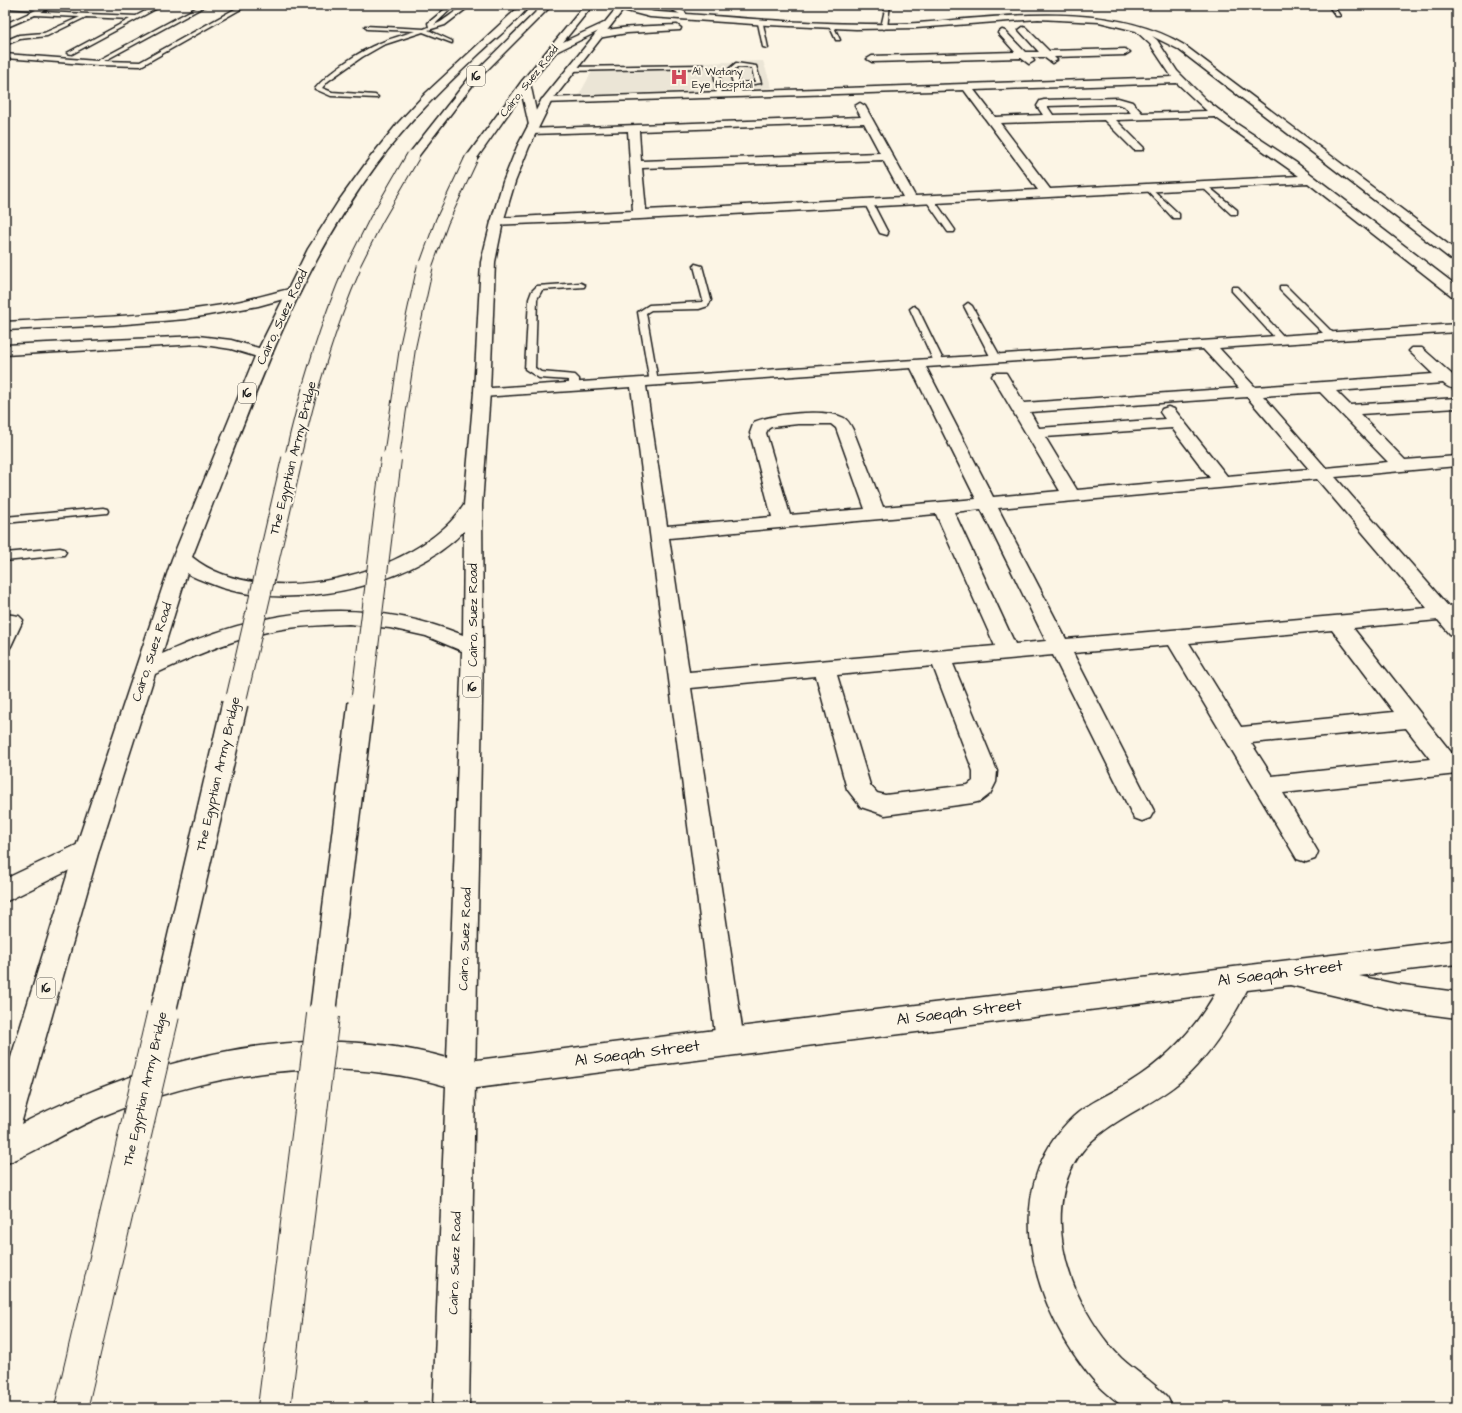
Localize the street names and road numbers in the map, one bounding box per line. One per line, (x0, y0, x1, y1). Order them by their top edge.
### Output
street label: Cairo, Suez Road (496, 42, 562, 120)
road number: 16 (467, 66, 485, 86)
street label: Cairo, Suez Road (252, 266, 312, 368)
street label: The Egyptian Army Bridge (265, 379, 322, 537)
road number: 16 (238, 383, 256, 403)
street label: Cairo, Suez Road (464, 563, 482, 667)
street label: Cairo, Suez Road (127, 600, 177, 704)
road number: 16 (463, 677, 481, 697)
street label: The Egyptian Army Bridge (191, 695, 245, 853)
street label: Cairo, Suez Road (454, 887, 476, 991)
street label: Al Saeqah Street (1216, 954, 1345, 992)
road number: 16 (37, 978, 55, 998)
street label: Al Saeqah Street (895, 993, 1024, 1031)
street label: The Egyptian Army Bridge (118, 1010, 172, 1168)
street label: Al Saeqah Street (573, 1034, 702, 1072)
street label: Cairo, Suez Road (444, 1211, 466, 1315)

